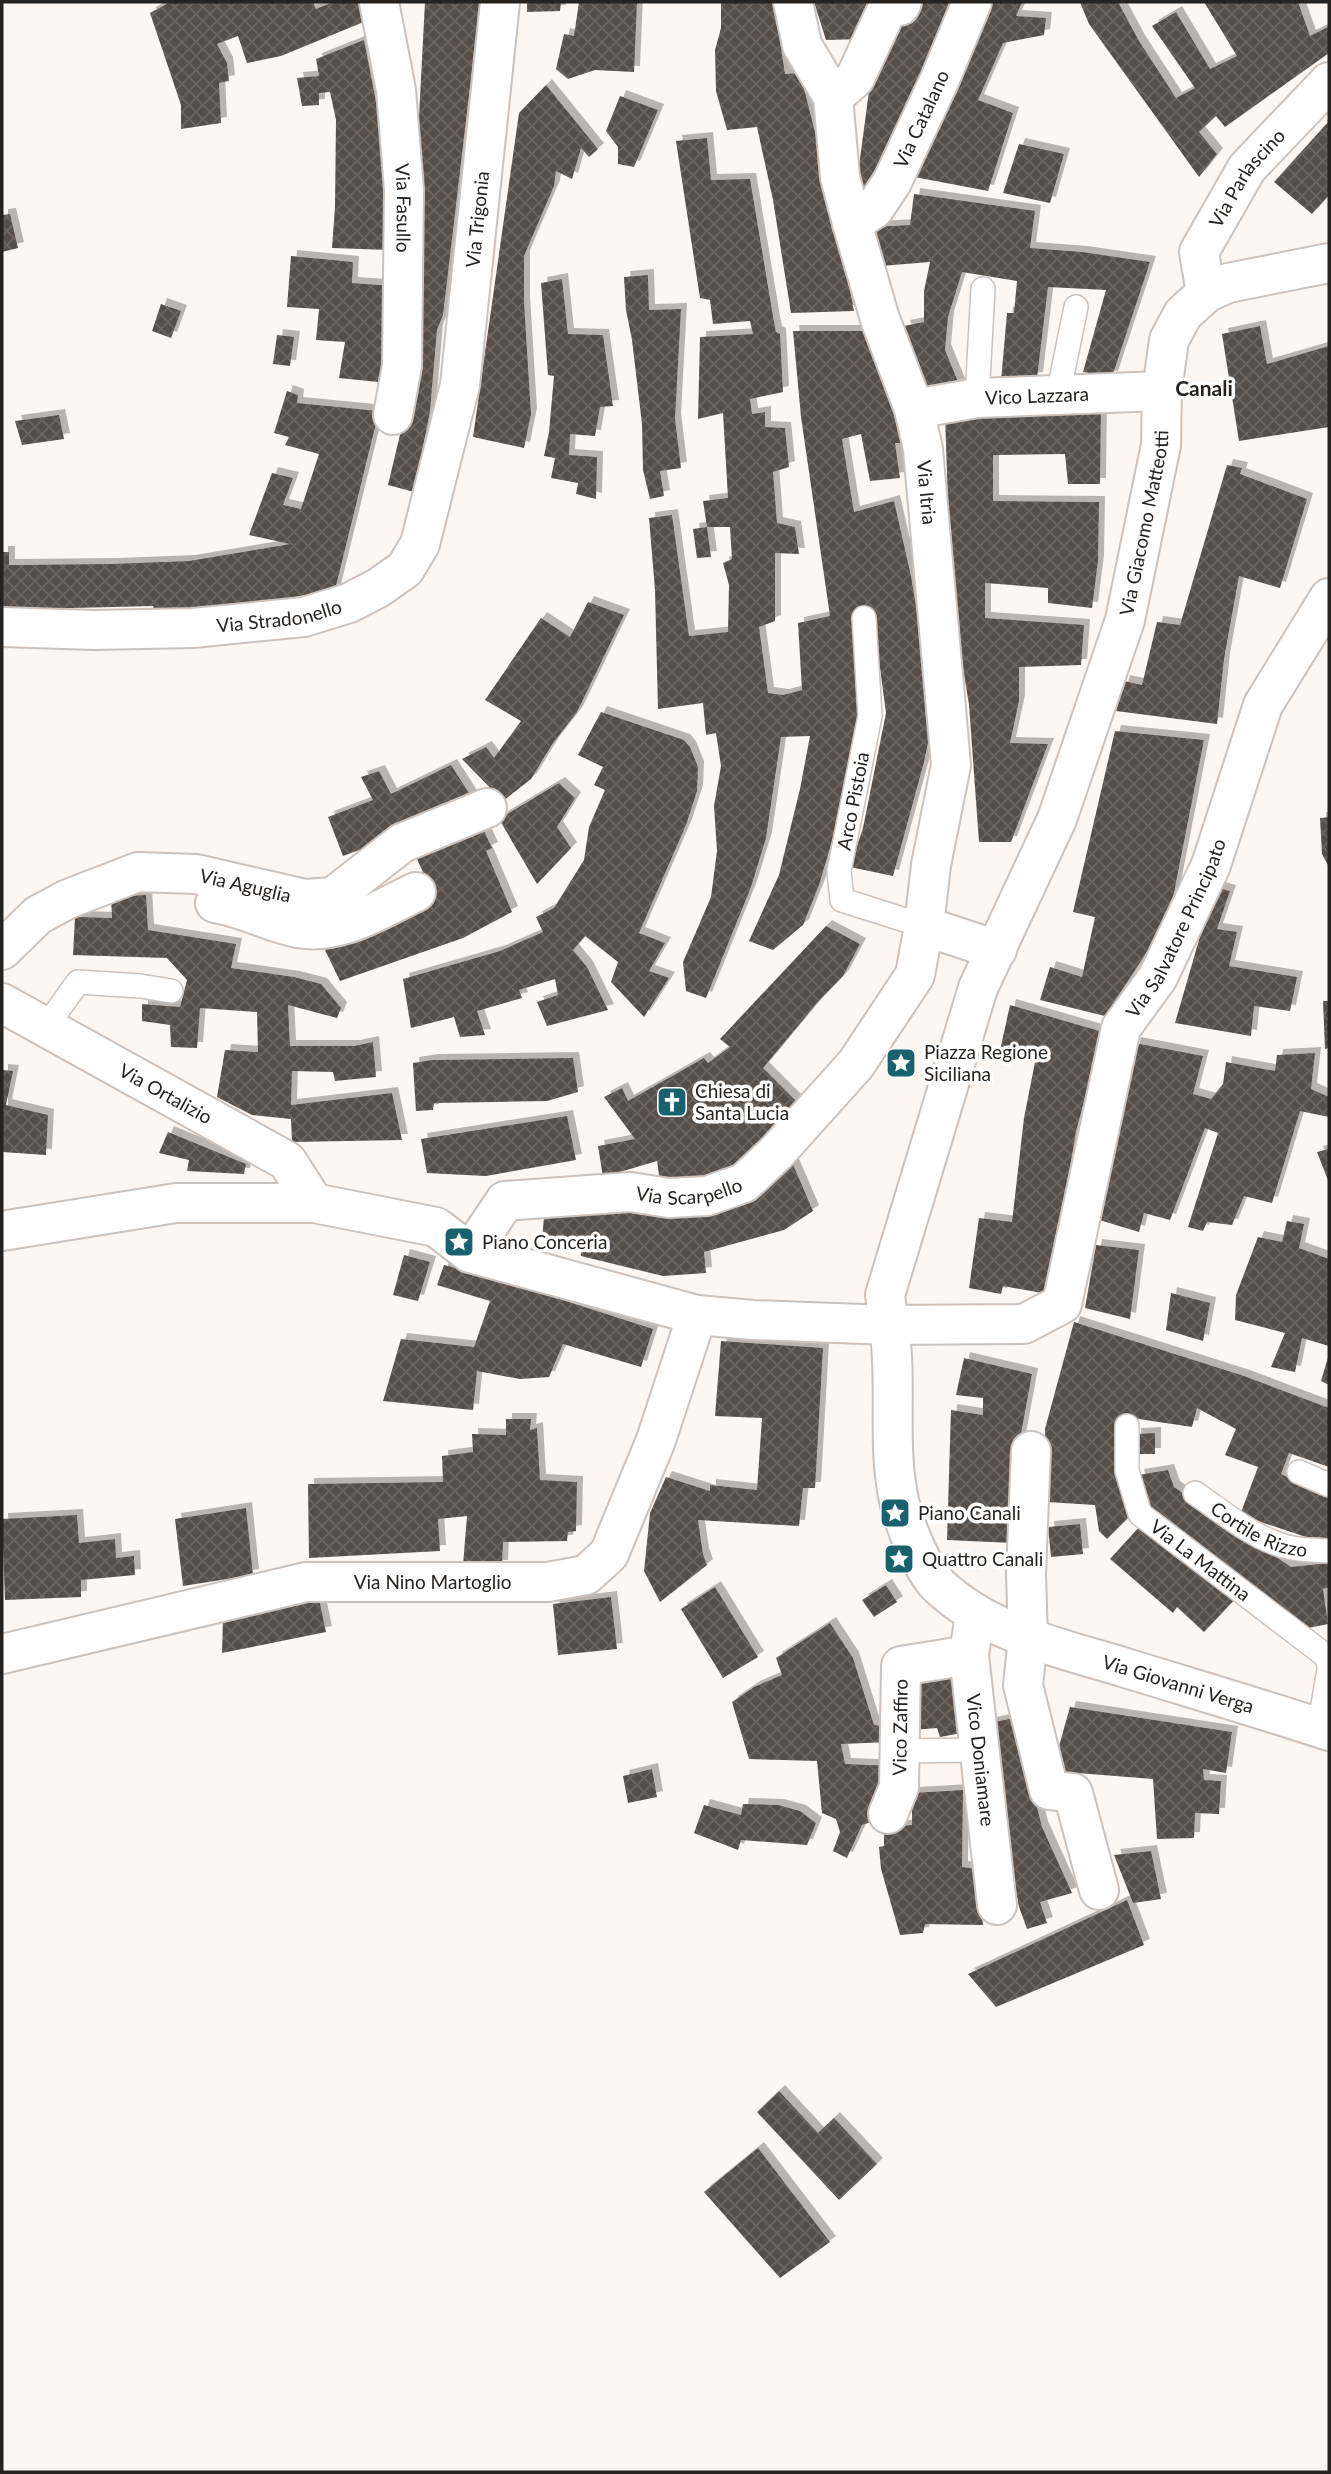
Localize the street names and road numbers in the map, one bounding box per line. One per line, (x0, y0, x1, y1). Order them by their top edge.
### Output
street label: Via Catalano (888, 67, 953, 171)
street label: Via Parlascino (1204, 124, 1289, 231)
street label: Via Fasullo (391, 163, 416, 253)
street label: Via Trigonia (460, 170, 493, 269)
street label: Vico Lazzara (985, 382, 1089, 409)
street label: Via Giacomo Matteotti (1114, 430, 1172, 617)
street label: Via Itria (913, 459, 942, 525)
street label: Via Stradonello (215, 594, 344, 637)
street label: Arco Pistoia (832, 750, 873, 852)
street label: Via Salvatore Principato (1120, 836, 1230, 1022)
street label: Via Aguglia (198, 863, 293, 906)
street label: Via Ortalizio (115, 1058, 216, 1128)
street label: Via Scarpello (634, 1173, 745, 1209)
street label: Cortile Rizzo (1207, 1496, 1309, 1561)
street label: Via La Mattina (1146, 1514, 1256, 1605)
street label: Via Nino Martoglio (354, 1570, 512, 1593)
street label: Via Giovanni Verga (1100, 1650, 1257, 1717)
street label: Vico Zaffiro (887, 1679, 912, 1776)
street label: Vico Doniamare (962, 1692, 1000, 1827)

